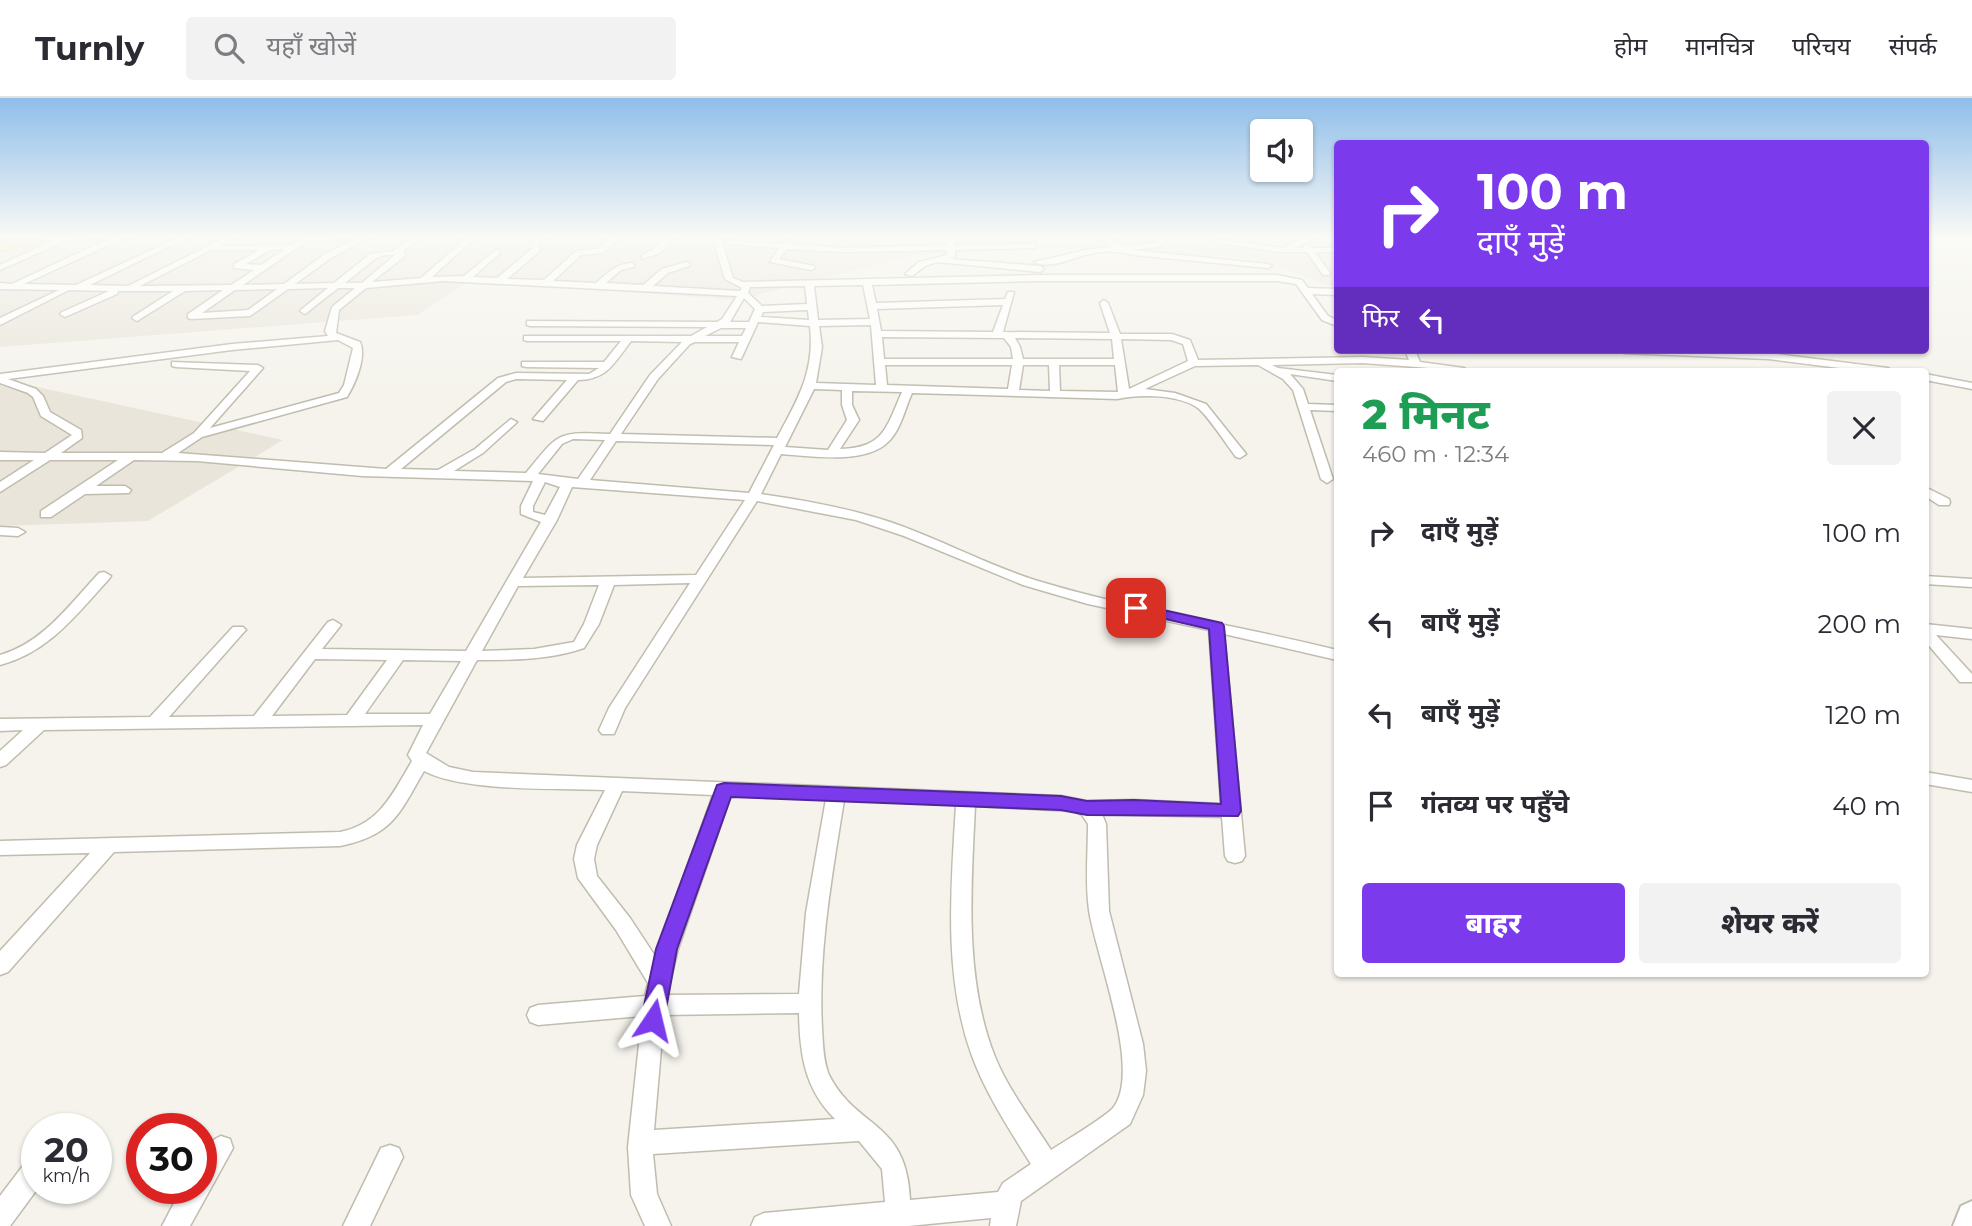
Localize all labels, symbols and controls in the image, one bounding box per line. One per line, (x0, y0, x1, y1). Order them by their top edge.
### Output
search box (186, 17, 676, 80)
text: Turnly (35, 28, 144, 68)
icon: search (210, 29, 248, 67)
text: यहाँ खोजें (266, 30, 356, 62)
text: होम (1614, 32, 1647, 61)
text: मानचित्र (1685, 32, 1754, 61)
text: परिचय (1792, 32, 1851, 61)
text: संपर्क (1889, 32, 1937, 61)
map controls (1250, 119, 1313, 182)
button: sound (1250, 119, 1313, 182)
text: 100 m (1477, 162, 1628, 221)
icon: right (1362, 168, 1453, 259)
text: दाएँ मुड़ें (1477, 222, 1565, 261)
icon: left (1413, 301, 1451, 339)
text: फिर (1362, 302, 1399, 334)
text: 2 मिनट (1362, 388, 1490, 440)
button: close (1827, 391, 1901, 465)
text: 460 m · 12:34 (1362, 440, 1509, 468)
icon: right (1362, 514, 1400, 552)
text: दाएँ मुड़ें (1421, 515, 1498, 547)
text: 100 m (1823, 517, 1901, 549)
pin (1106, 578, 1166, 638)
icon: arrive (1117, 589, 1155, 627)
icon: left (1362, 605, 1400, 643)
text: बाएँ मुड़ें (1421, 606, 1500, 638)
text: 200 m (1817, 608, 1901, 640)
icon: left (1362, 696, 1400, 734)
text: बाएँ मुड़ें (1421, 697, 1500, 729)
text: 120 m (1825, 699, 1901, 731)
icon: arrive (1362, 787, 1400, 825)
text: गंतव्य पर पहुँचे (1421, 788, 1569, 820)
text: 40 m (1832, 790, 1901, 822)
button: बाहर (1362, 883, 1625, 963)
button: शेयर करें (1639, 883, 1901, 963)
position arrow (616, 983, 690, 1057)
speed limit sign: 30 (126, 1113, 217, 1204)
text: 20 (44, 1128, 89, 1171)
text: km/h (42, 1165, 91, 1187)

